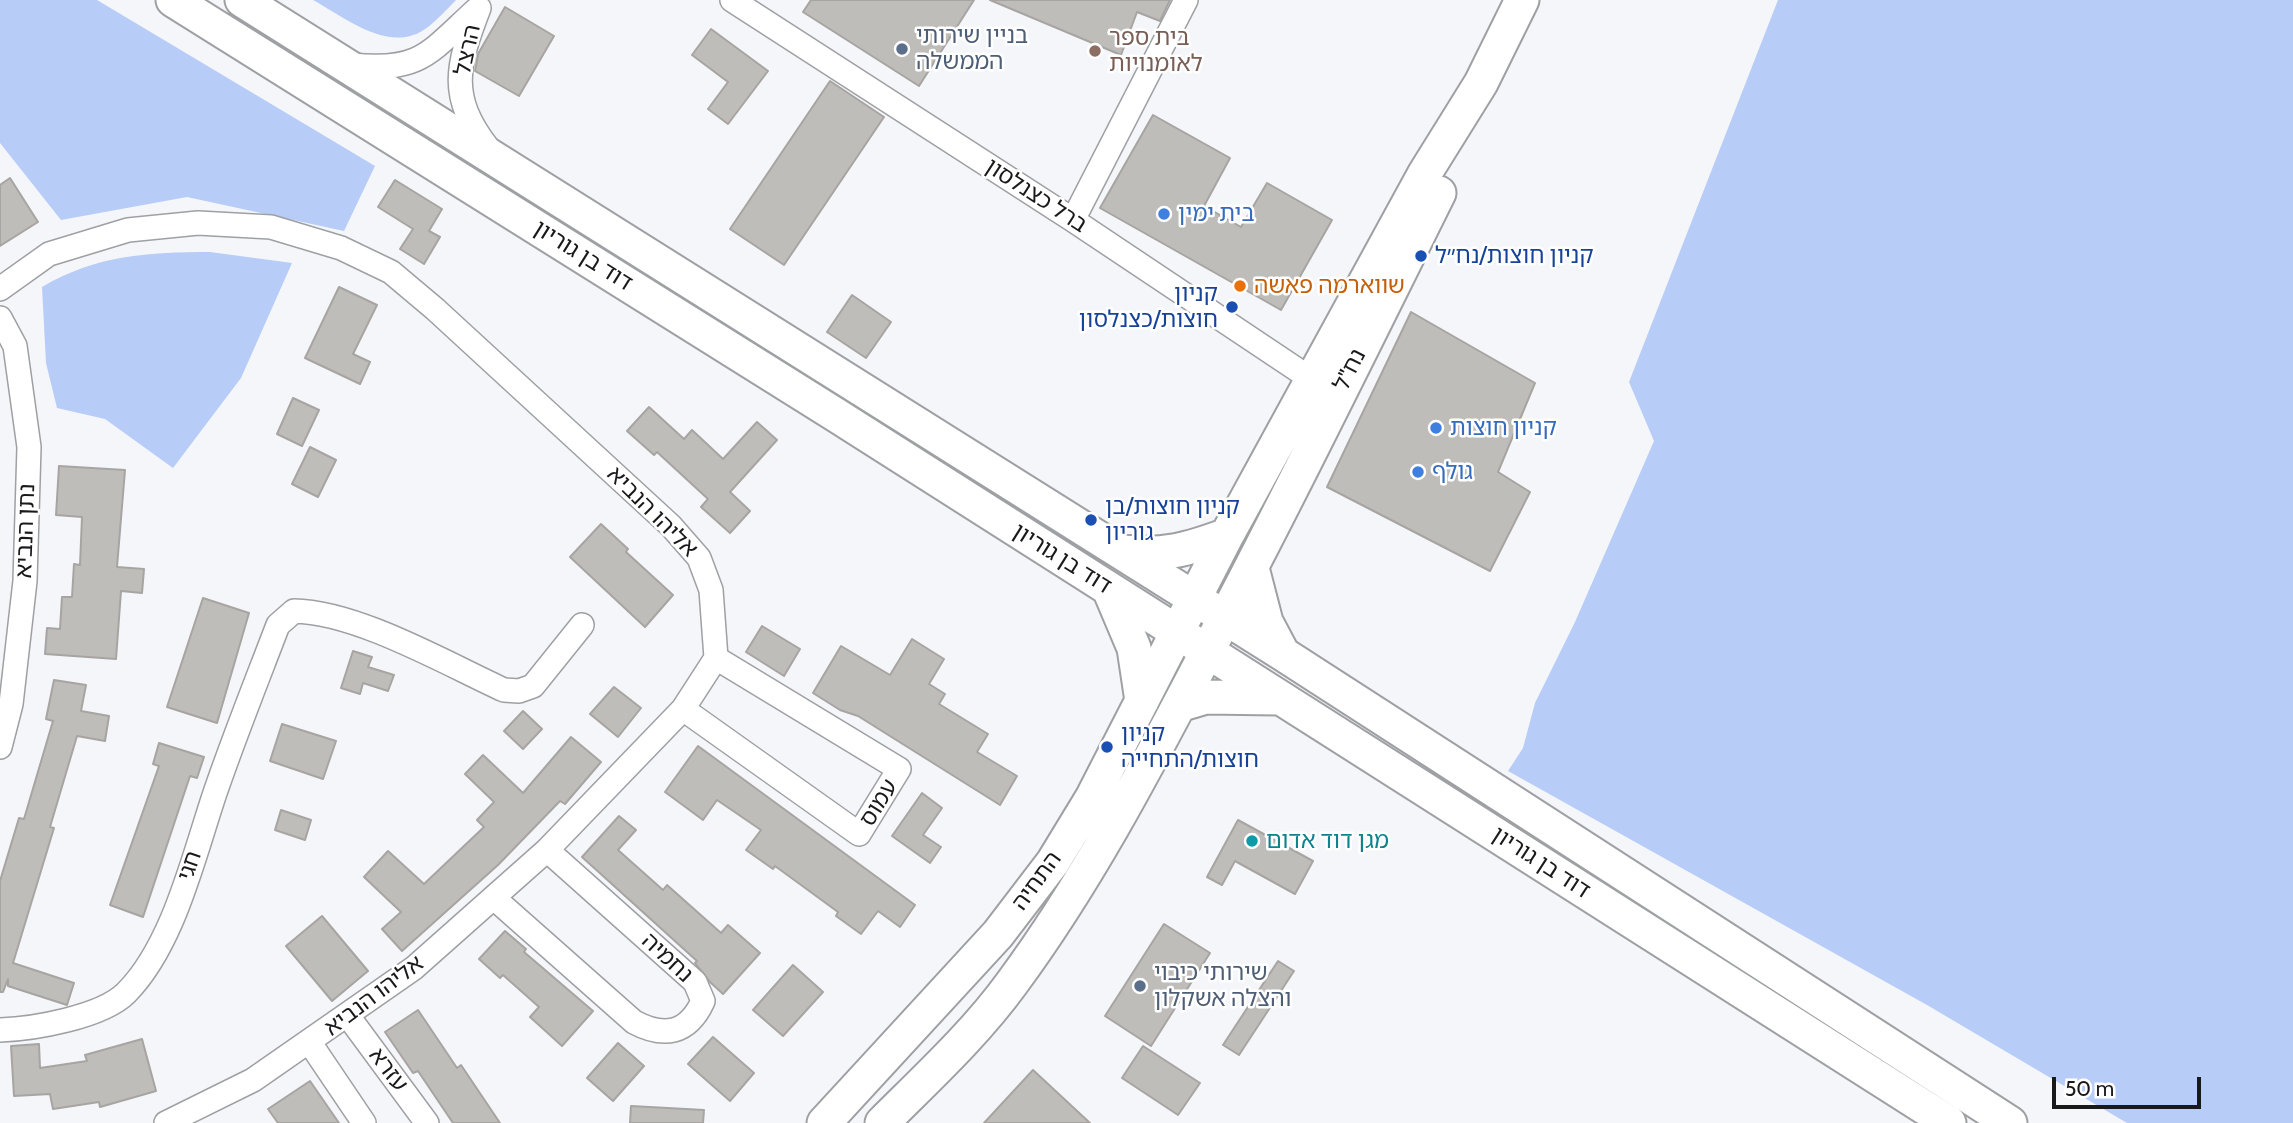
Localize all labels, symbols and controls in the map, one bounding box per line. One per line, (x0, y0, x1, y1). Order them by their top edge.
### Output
street label: הרצל (449, 22, 487, 78)
place label: בניין שירותי הממשלה (916, 22, 1028, 76)
place label: בית ספר לאומנויות (1109, 24, 1203, 78)
marker: בניין שירותי הממשלה (894, 41, 910, 57)
marker: בית ספר לאומנויות (1087, 43, 1103, 59)
street label: ברל כצנלסון (980, 153, 1092, 239)
place label: בית ימין (1178, 200, 1255, 228)
marker: בית ימין (1156, 206, 1172, 222)
street label: דוד בן גוריון (528, 215, 638, 297)
place label: קניון חוצות/נח״ל (1435, 242, 1594, 270)
marker: קניון חוצות/נח״ל (1413, 248, 1429, 264)
place label: שווארמה פאשה (1254, 272, 1405, 300)
marker: שווארמה פאשה (1232, 278, 1248, 294)
place label: קניון חוצות/כצנלסון (1079, 280, 1218, 334)
marker: קניון חוצות/כצנלסון (1224, 299, 1240, 315)
street label: נח"ל (1328, 344, 1372, 396)
place label: קניון חוצות (1450, 414, 1557, 442)
marker: קניון חוצות (1428, 420, 1444, 436)
place label: גולף (1432, 458, 1473, 486)
street label: אליהו הנביא (601, 461, 703, 563)
marker: גולף (1410, 464, 1426, 480)
street label: נתן הנביא (11, 483, 41, 579)
place label: קניון חוצות/בן גוריון (1105, 493, 1240, 547)
marker: קניון חוצות/בן גוריון (1083, 512, 1099, 528)
street label: דוד בן גוריון (1007, 518, 1117, 600)
place label: קניון חוצות/התחייה (1121, 720, 1259, 774)
marker: קניון חוצות/התחייה (1099, 739, 1115, 755)
street label: עמוס (854, 774, 904, 832)
street label: דוד בן גוריון (1487, 821, 1595, 905)
place label: מגן דוד אדום (1266, 827, 1389, 855)
marker: מגן דוד אדום (1244, 833, 1260, 849)
street label: התחיה (1006, 846, 1068, 916)
street label: חגי (172, 847, 208, 885)
street label: נחמיה (636, 927, 698, 989)
street label: אליהו הנביא (319, 950, 429, 1042)
place label: שירותי כיבוי והצלה אשקלון (1154, 959, 1292, 1013)
marker: שירותי כיבוי והצלה אשקלון (1132, 978, 1148, 994)
street label: עזרא (363, 1043, 413, 1097)
scale bar (2055, 1064, 2204, 1108)
text: 50 m (2065, 1076, 2114, 1101)

